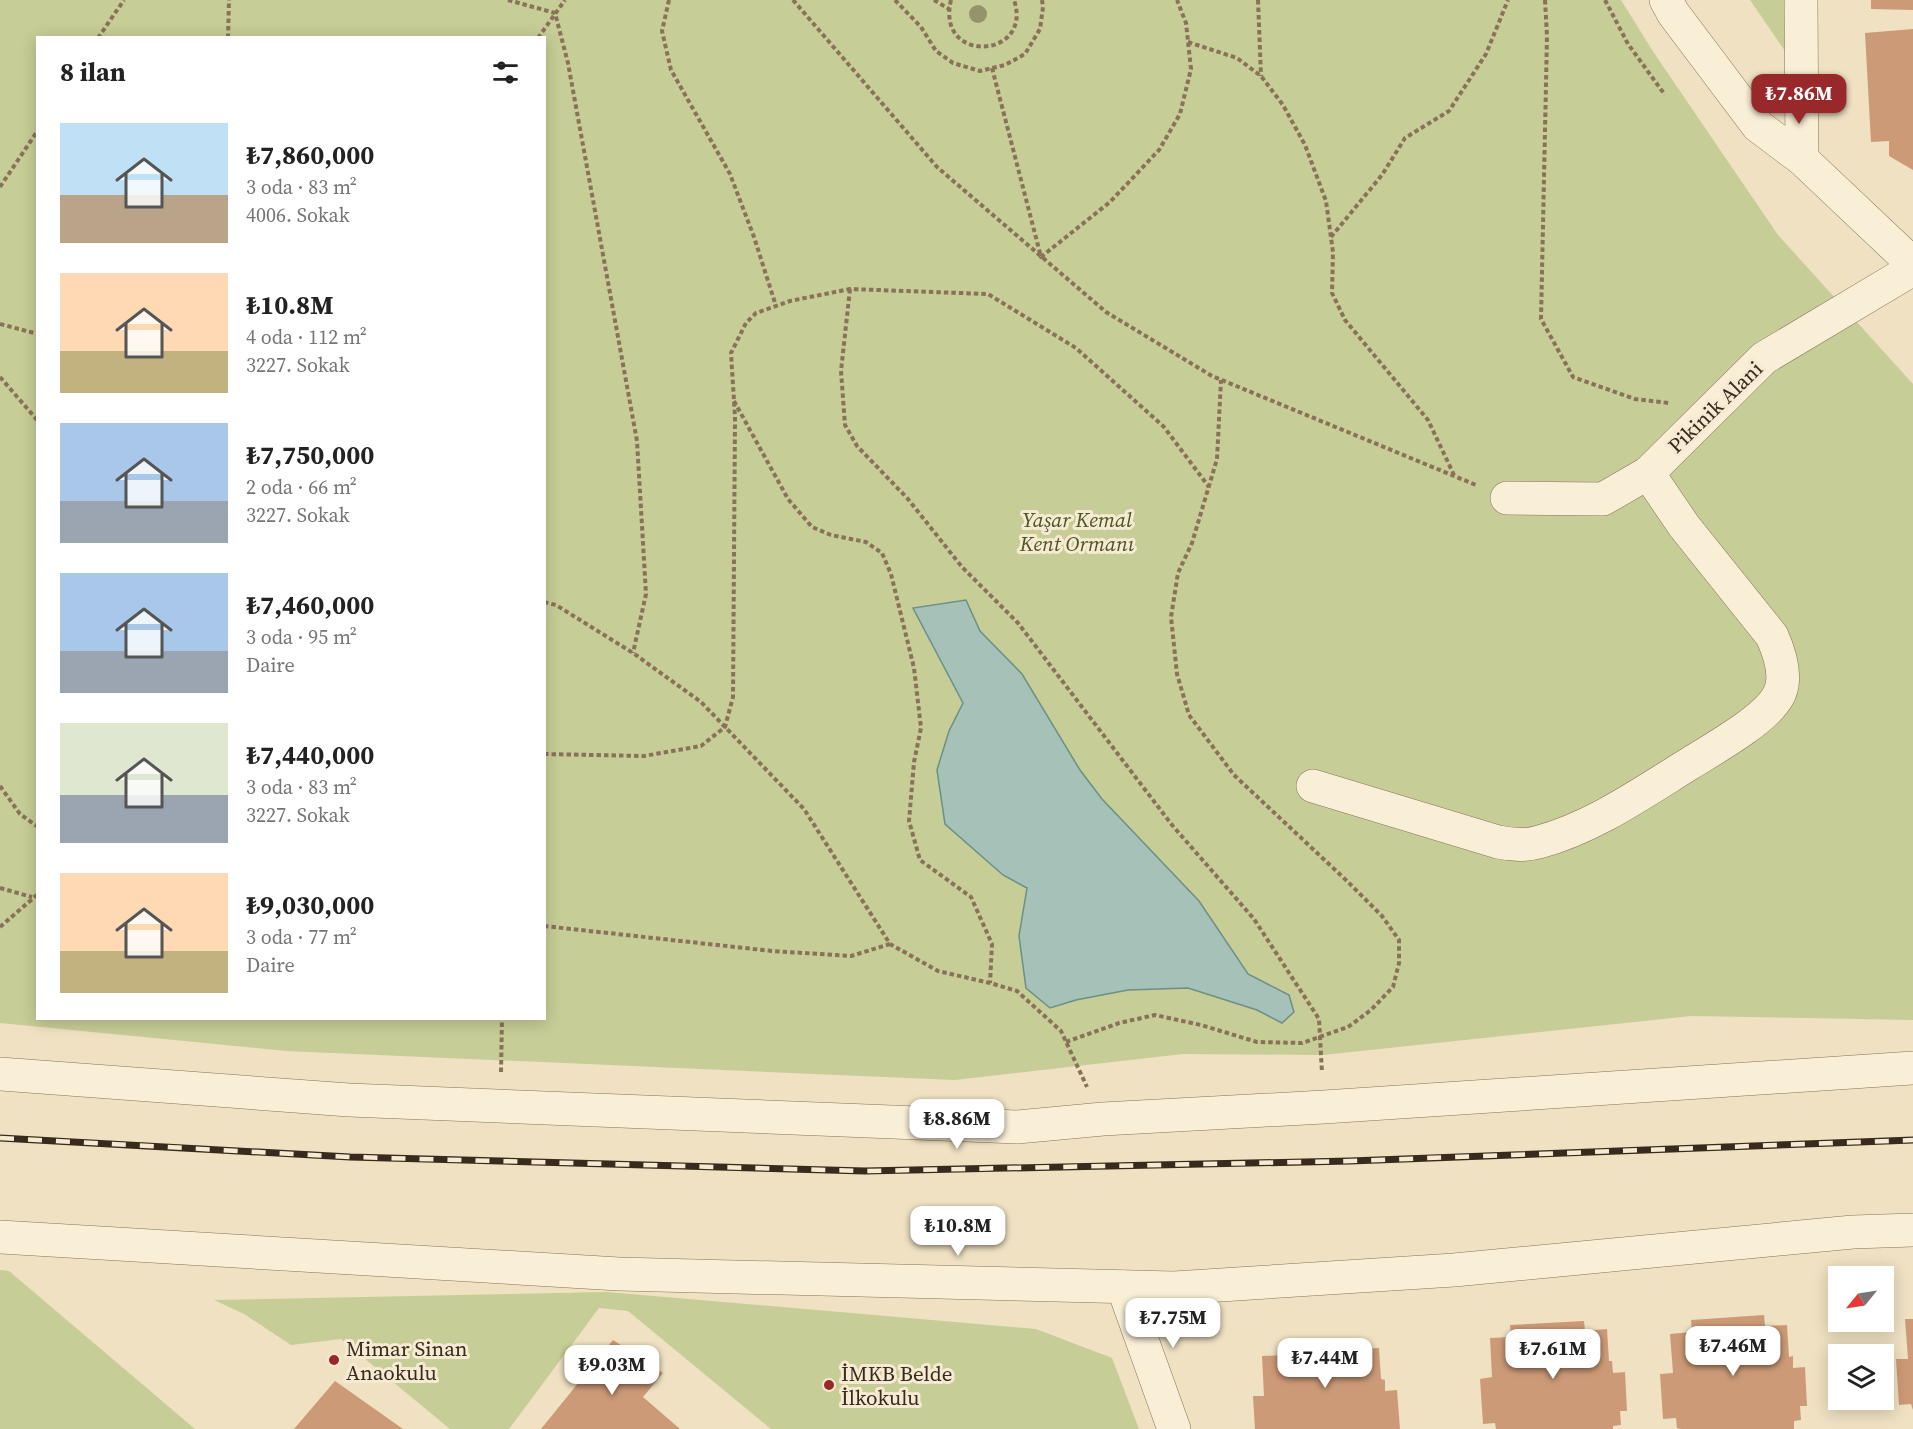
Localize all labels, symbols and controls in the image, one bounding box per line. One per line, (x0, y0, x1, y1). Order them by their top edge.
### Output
text: 8 ilan (60, 54, 126, 90)
icon: filters (489, 56, 522, 89)
pin: ₺7.86M (1750, 74, 1848, 125)
text: ₺7.86M (1765, 79, 1833, 107)
text: ₺7,860,000 (246, 137, 374, 173)
icon: home (108, 147, 180, 219)
text: 3 oda · 83 m² (246, 173, 357, 201)
text: 4006. Sokak (246, 201, 350, 229)
text: ₺10.8M (246, 287, 333, 323)
icon: home (108, 297, 180, 369)
text: 4 oda · 112 m² (246, 323, 367, 351)
text: 3227. Sokak (246, 351, 350, 379)
street label: Pikinik Alani (1661, 354, 1769, 460)
text: ₺7,750,000 (246, 437, 374, 473)
icon: home (108, 447, 180, 519)
text: 2 oda · 66 m² (246, 473, 357, 501)
text: 3227. Sokak (246, 501, 350, 529)
park label: Yaşar Kemal Kent Ormanı (1019, 505, 1135, 558)
text: ₺7,460,000 (246, 587, 374, 623)
icon: home (108, 597, 180, 669)
text: 3 oda · 95 m² (246, 623, 357, 651)
text: Daire (246, 651, 295, 679)
text: ₺7,440,000 (246, 737, 374, 773)
icon: home (108, 747, 180, 819)
text: 3 oda · 83 m² (246, 773, 357, 801)
text: 3227. Sokak (246, 801, 350, 829)
text: ₺9,030,000 (246, 887, 374, 923)
icon: home (108, 897, 180, 969)
text: 3 oda · 77 m² (246, 923, 357, 951)
text: Daire (246, 951, 295, 979)
pin: ₺8.86M (908, 1099, 1006, 1150)
text: ₺8.86M (923, 1104, 991, 1132)
pin: ₺10.8M (909, 1206, 1007, 1257)
text: ₺10.8M (924, 1211, 992, 1239)
north arrow (1828, 1266, 1894, 1332)
map controls (1828, 1266, 1894, 1410)
pin: ₺7.75M (1124, 1298, 1222, 1349)
text: ₺7.75M (1139, 1303, 1207, 1331)
pin: ₺7.46M (1684, 1326, 1782, 1377)
pin: ₺7.61M (1504, 1329, 1602, 1380)
text: ₺7.46M (1699, 1331, 1767, 1359)
place label: Mimar Sinan Anaokulu (346, 1334, 468, 1387)
text: ₺7.61M (1519, 1334, 1587, 1362)
pin: ₺7.44M (1276, 1338, 1374, 1389)
text: ₺7.44M (1291, 1343, 1359, 1371)
button: layers (1828, 1344, 1894, 1410)
pin: ₺9.03M (563, 1345, 661, 1396)
text: ₺9.03M (578, 1350, 646, 1378)
marker: Mimar Sinan Anaokulu (327, 1353, 341, 1367)
place label: İMKB Belde İlkokulu (841, 1359, 952, 1412)
marker: İMKB Belde İlkokulu (822, 1378, 836, 1392)

